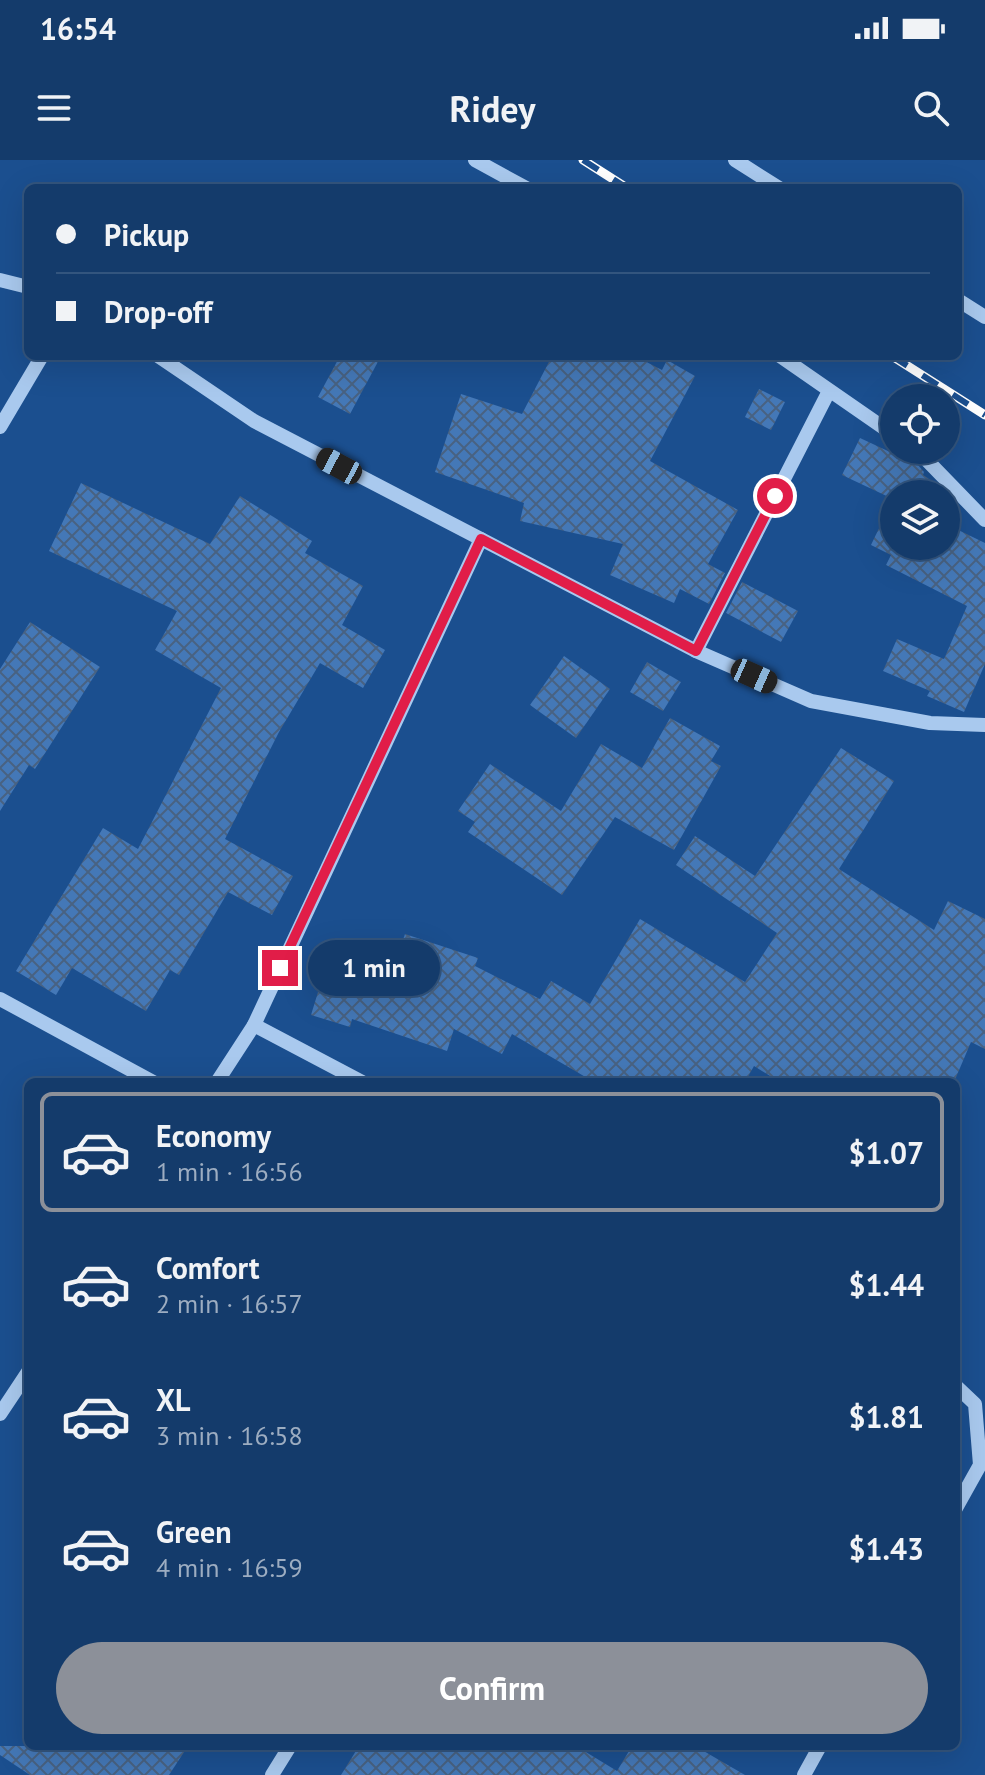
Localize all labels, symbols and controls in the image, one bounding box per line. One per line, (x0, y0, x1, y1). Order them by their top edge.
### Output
text: 16:54 (40, 9, 116, 48)
text: Ridey (450, 85, 535, 132)
icon: menu (32, 86, 76, 130)
icon: search (909, 86, 953, 130)
text: Pickup (104, 215, 189, 254)
text: Drop-off (104, 292, 212, 331)
map controls (880, 384, 960, 560)
button: locate (880, 384, 960, 464)
car (312, 444, 366, 488)
route start (757, 478, 793, 514)
button: layers (880, 480, 960, 560)
car (727, 655, 781, 697)
callout: 1 min (308, 940, 440, 996)
route end (262, 950, 298, 986)
text: 1 min (342, 951, 406, 984)
icon: car (60, 1116, 132, 1188)
text: Economy (156, 1116, 271, 1155)
text: $1.07 (849, 1133, 924, 1172)
text: 1 min · 16:56 (156, 1155, 303, 1188)
icon: car (60, 1248, 132, 1320)
text: Comfort (156, 1248, 259, 1287)
text: $1.44 (849, 1265, 924, 1304)
text: 2 min · 16:57 (156, 1287, 303, 1320)
icon: car (60, 1380, 132, 1452)
text: XL (156, 1380, 190, 1419)
text: $1.81 (849, 1397, 924, 1436)
text: 3 min · 16:58 (156, 1419, 303, 1452)
icon: car (60, 1512, 132, 1584)
text: Green (156, 1512, 231, 1551)
text: $1.43 (849, 1529, 924, 1568)
text: 4 min · 16:59 (156, 1551, 303, 1584)
button: Confirm (56, 1642, 928, 1734)

